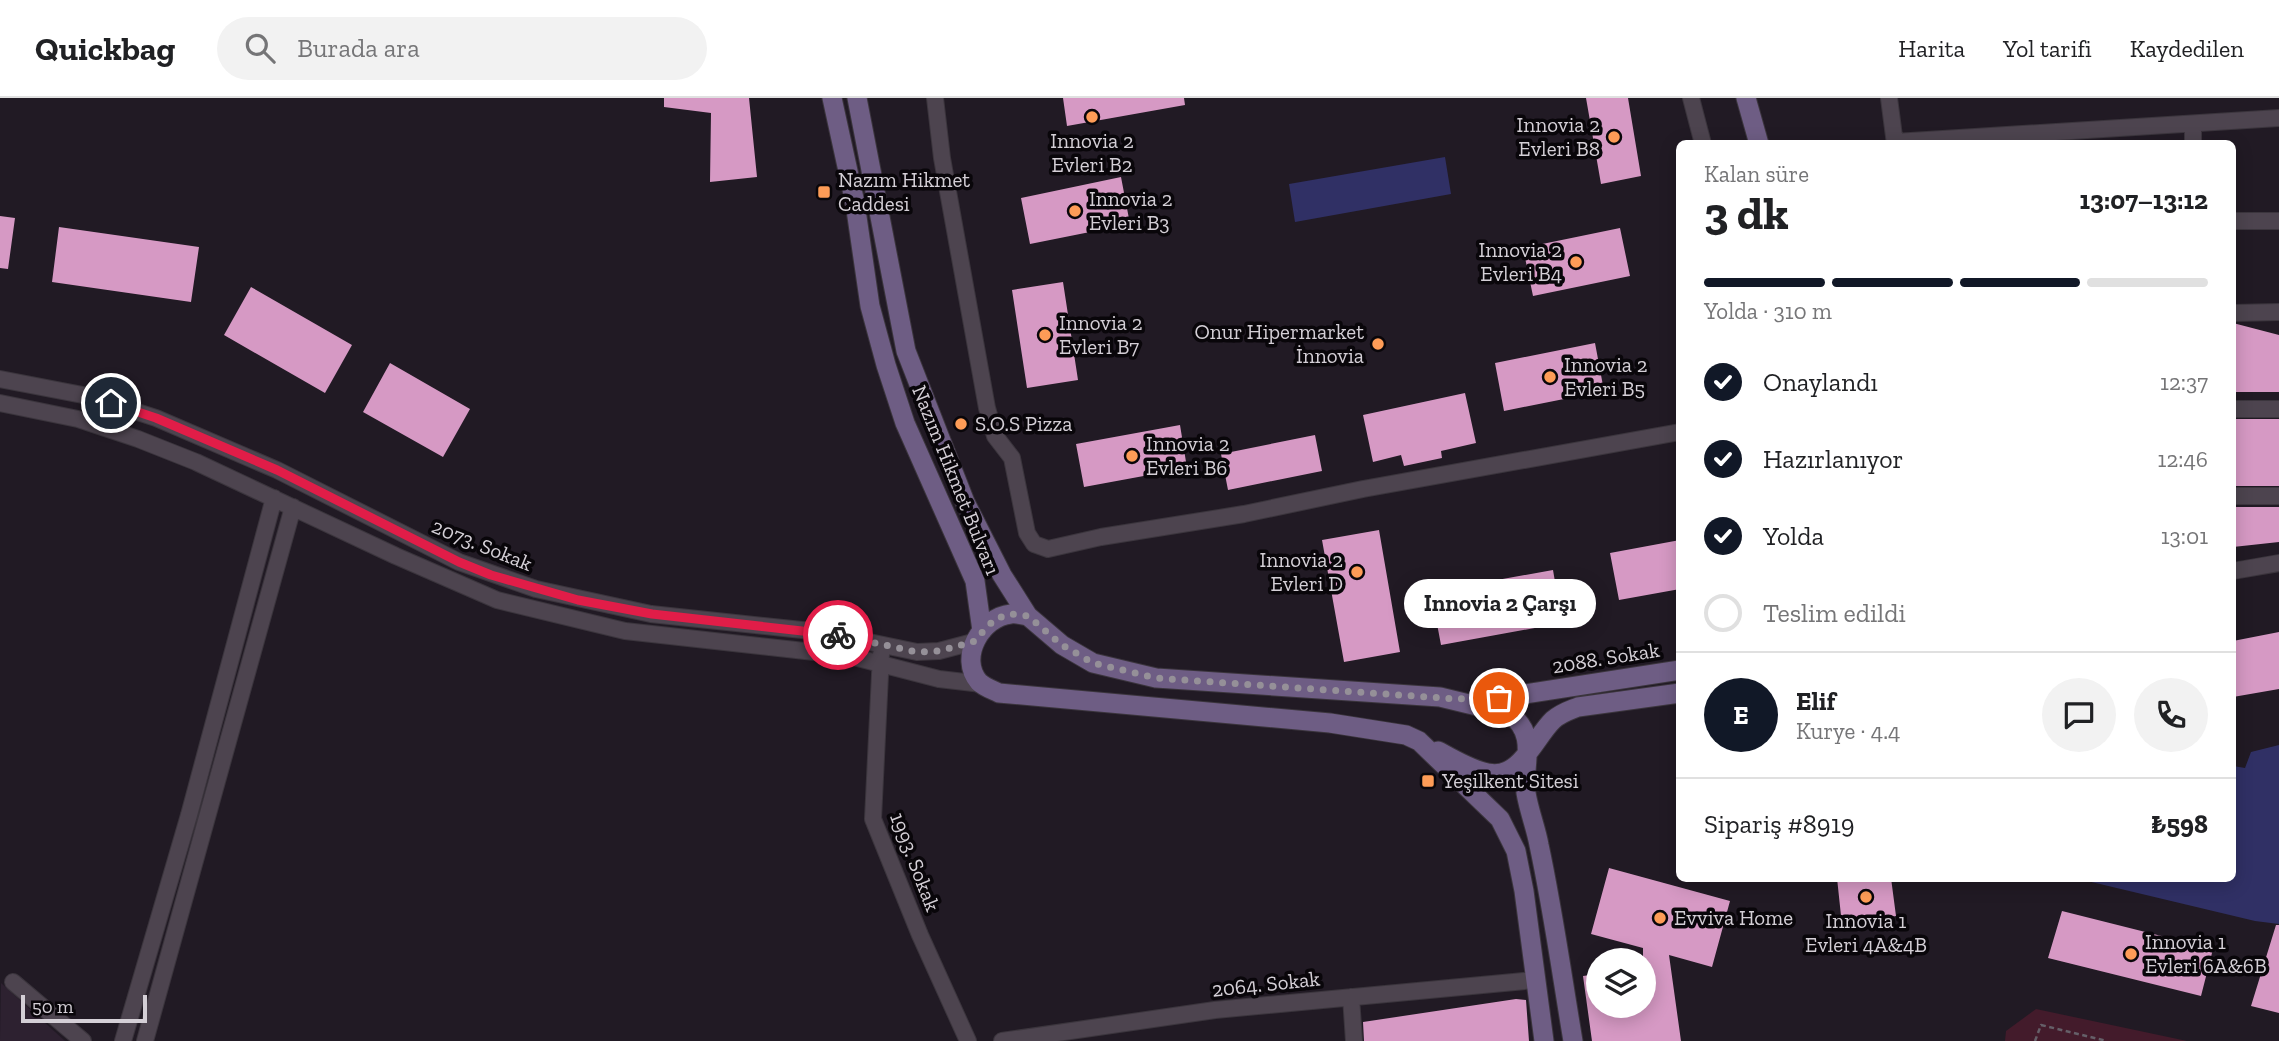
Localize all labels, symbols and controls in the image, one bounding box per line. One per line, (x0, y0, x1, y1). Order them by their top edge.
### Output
search box (217, 17, 707, 80)
text: Quickbag (35, 29, 175, 68)
icon: search (241, 29, 279, 67)
text: Burada ara (297, 32, 420, 64)
text: Harita (1898, 34, 1965, 63)
text: Yol tarifi (2003, 34, 2092, 63)
text: Kaydedilen (2130, 34, 2244, 63)
marker: Innovia 2 Evleri B2 (1084, 109, 1100, 125)
place label: Innovia 2 Evleri B8 (1516, 112, 1600, 161)
place label: Innovia 2 Evleri B2 (1050, 128, 1134, 177)
marker: Innovia 2 Evleri B8 (1606, 129, 1622, 145)
text: Kalan süre (1704, 160, 1809, 188)
place label: Nazım Hikmet Caddesi (838, 167, 970, 216)
marker: Nazım Hikmet Caddesi (816, 184, 832, 200)
text: 13:07–13:12 (2079, 184, 2208, 216)
place label: Innovia 2 Evleri B3 (1089, 186, 1173, 235)
text: 3 dk (1704, 186, 1789, 241)
marker: Innovia 2 Evleri B3 (1067, 203, 1083, 219)
place label: Innovia 2 Evleri B4 (1478, 237, 1562, 286)
marker: Innovia 2 Evleri B4 (1568, 254, 1584, 270)
text: Yolda · 310 m (1704, 297, 1832, 325)
place label: Innovia 2 Evleri B7 (1059, 310, 1143, 359)
place label: Onur Hipermarket İnnovia (1194, 319, 1364, 368)
marker: Innovia 2 Evleri B7 (1037, 327, 1053, 343)
marker: Onur Hipermarket İnnovia (1370, 336, 1386, 352)
place label: Innovia 2 Evleri B5 (1564, 352, 1648, 401)
icon: check (1704, 363, 1742, 401)
text: Onaylandı (1763, 366, 1878, 398)
text: 12:37 (2160, 368, 2208, 396)
marker: Innovia 2 Evleri B5 (1542, 369, 1558, 385)
pin (81, 373, 141, 433)
street label: Nazım Hikmet Bulvarı (907, 381, 1006, 578)
icon: home (92, 384, 130, 422)
place label: S.O.S Pizza (975, 411, 1073, 436)
marker: S.O.S Pizza (953, 416, 969, 432)
place label: Innovia 2 Evleri B6 (1146, 431, 1230, 480)
icon: check (1704, 440, 1742, 478)
text: Hazırlanıyor (1763, 443, 1904, 475)
text: 12:46 (2158, 445, 2208, 473)
marker: Innovia 2 Evleri B6 (1124, 448, 1140, 464)
street label: 2073. Sokak (428, 513, 536, 576)
icon: check (1704, 517, 1742, 555)
text: Yolda (1763, 520, 1824, 552)
text: 13:01 (2161, 522, 2208, 550)
place label: Innovia 2 Evleri D (1259, 547, 1343, 596)
marker: Innovia 2 Evleri D (1349, 564, 1365, 580)
callout: Innovia 2 Çarşı (1403, 579, 1595, 628)
text: Innovia 2 Çarşı (1424, 589, 1576, 617)
text: Teslim edildi (1763, 597, 1906, 629)
courier (803, 600, 873, 670)
icon: bike (819, 616, 857, 654)
street label: 2088. Sokak (1550, 637, 1662, 678)
pin (1469, 668, 1529, 728)
button: chat (2042, 678, 2116, 752)
button: phone (2134, 678, 2208, 752)
icon: bag (1480, 679, 1518, 717)
text: Elif (1796, 685, 1836, 717)
text: E (1733, 699, 1749, 731)
text: Kurye · 4.4 (1796, 717, 1901, 745)
place label: Yeşilkent Sitesi (1441, 768, 1579, 793)
marker: Yeşilkent Sitesi (1420, 773, 1436, 789)
text: Sipariş #8919 (1704, 808, 1854, 840)
text: ₺598 (2151, 808, 2208, 840)
street label: 1993. Sokak (885, 809, 946, 915)
marker: Innovia 1 Evleri 4A&4B (1858, 889, 1874, 905)
place label: Evviva Home (1674, 905, 1793, 930)
place label: Innovia 1 Evleri 4A&4B (1805, 908, 1927, 957)
marker: Evviva Home (1652, 910, 1668, 926)
place label: Innovia 1 Evleri 6A&6B (2145, 929, 2267, 978)
marker: Innovia 1 Evleri 6A&6B (2123, 946, 2139, 962)
map controls (1586, 948, 1656, 1018)
button: layers (1586, 948, 1656, 1018)
street label: 2064. Sokak (1211, 965, 1321, 1002)
scale bar (21, 992, 147, 1024)
text: 50 m (32, 995, 73, 1018)

